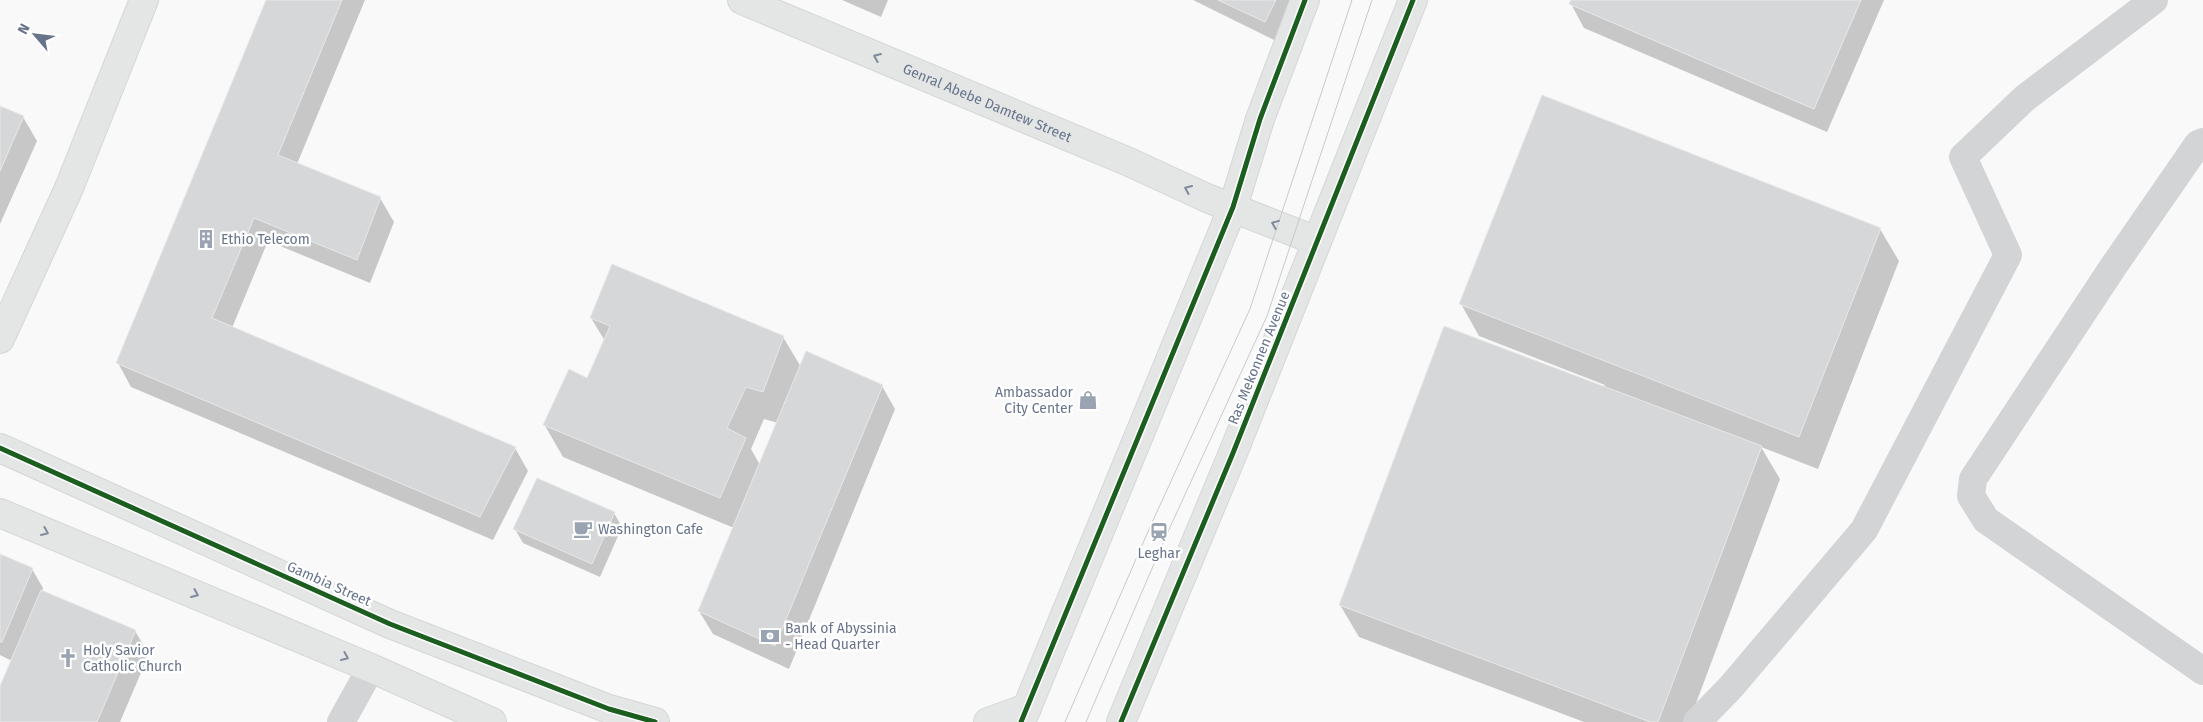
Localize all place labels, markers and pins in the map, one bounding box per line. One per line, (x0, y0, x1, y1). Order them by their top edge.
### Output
building icon: Ethio Telecom (195, 228, 217, 250)
place label: Ethio Telecom (221, 231, 310, 248)
place label: Ambassador City Center (995, 384, 1074, 417)
shop icon: Ambassador City Center (1077, 389, 1099, 411)
cafe icon: Washington Cafe (572, 518, 594, 540)
place label: Washington Cafe (598, 521, 703, 538)
station icon: Leghar (1148, 521, 1170, 543)
place label: Leghar (1138, 545, 1181, 562)
place label: Bank of Abyssinia - Head Quarter (785, 620, 897, 653)
bank icon: Bank of Abyssinia - Head Quarter (759, 625, 781, 647)
place label: Holy Savior Catholic Church (83, 642, 182, 675)
church icon: Holy Savior Catholic Church (57, 647, 79, 669)

